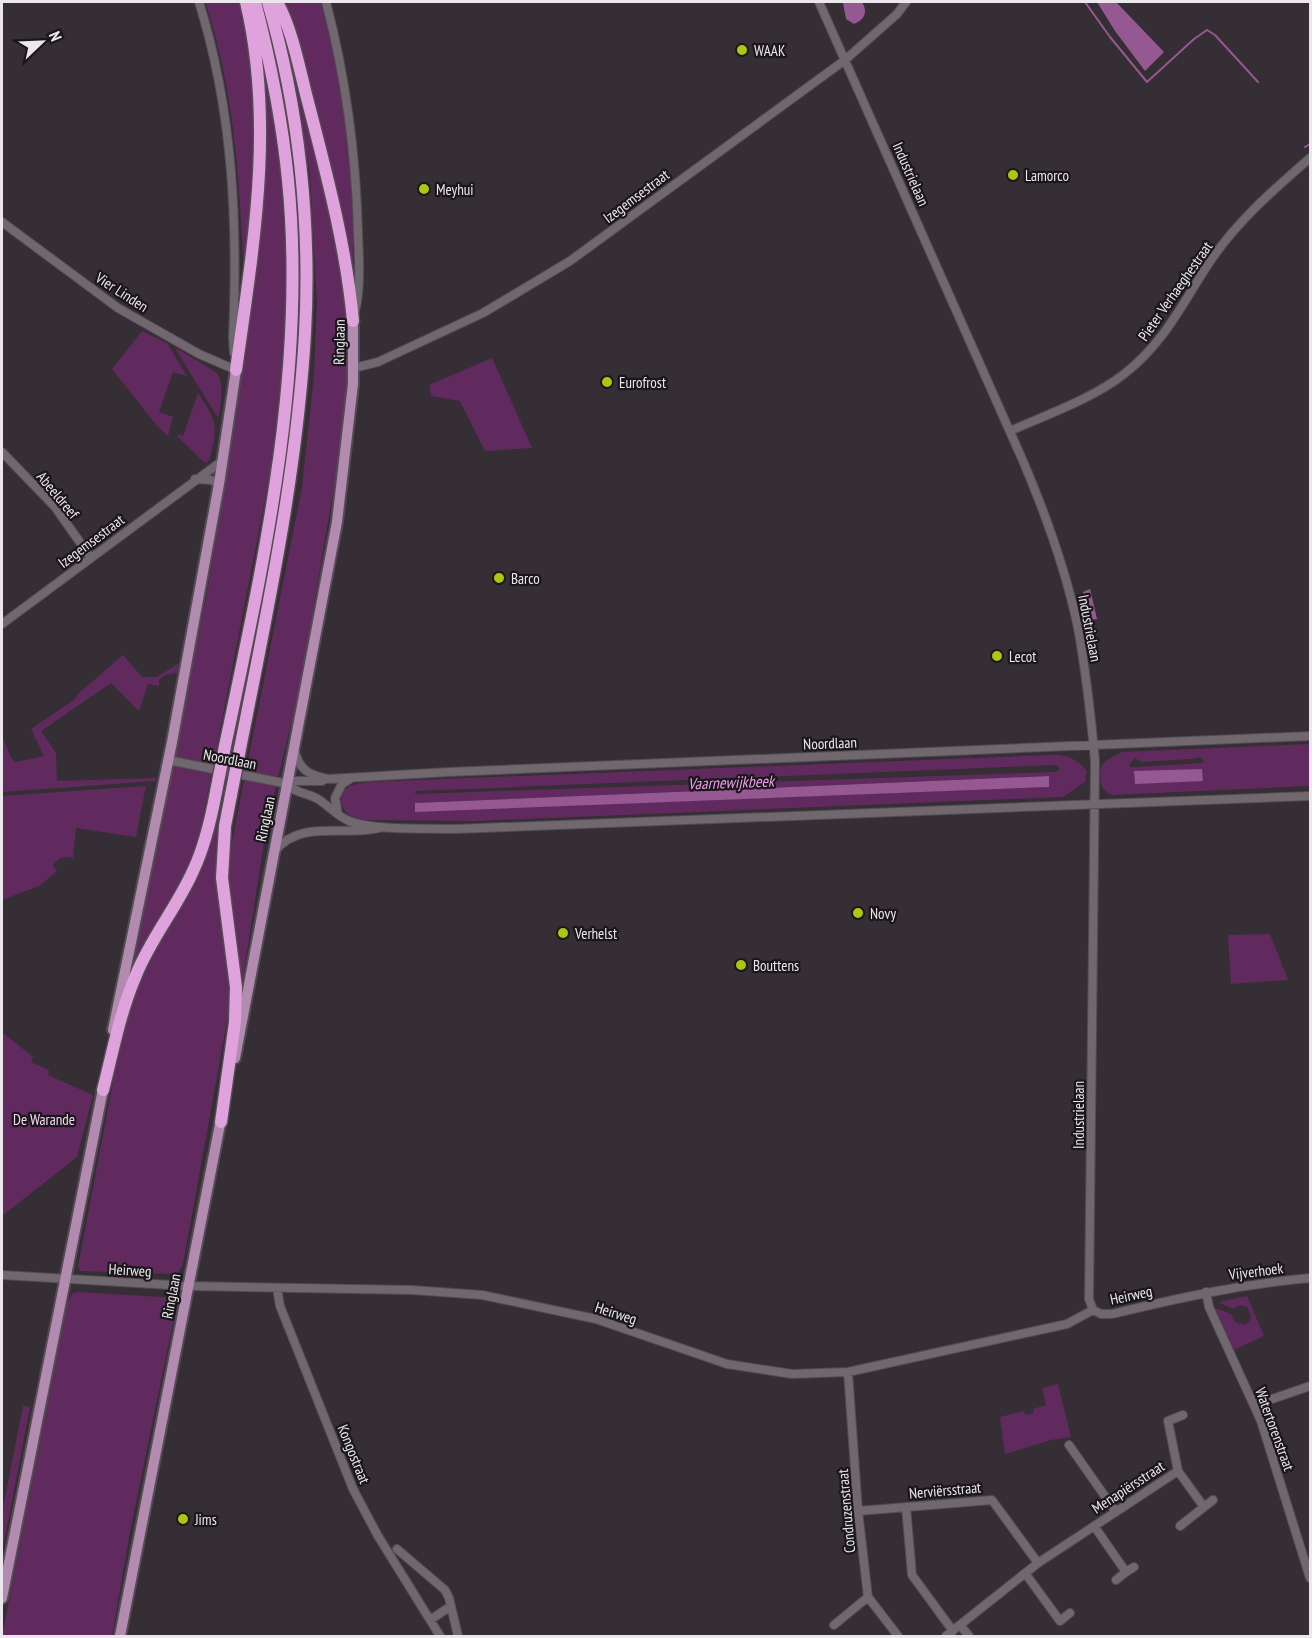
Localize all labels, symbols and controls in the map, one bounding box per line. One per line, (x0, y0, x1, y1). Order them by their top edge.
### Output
north arrow (12, 12, 72, 72)
text: N (45, 28, 67, 44)
place label: WAAK (754, 41, 786, 60)
marker: WAAK (735, 43, 749, 57)
street label: Industrielaan (889, 139, 933, 209)
street label: Izegemsestraat (599, 165, 673, 227)
place label: Lamorco (1025, 166, 1069, 185)
marker: Lamorco (1006, 168, 1020, 182)
place label: Meyhui (436, 180, 474, 199)
marker: Meyhui (417, 182, 431, 196)
street label: Pieter Verhaeghestraat (1134, 238, 1216, 344)
street label: Vier Linden (91, 267, 152, 316)
street label: Ringlaan (329, 319, 349, 365)
place label: Eurofrost (619, 373, 666, 392)
marker: Eurofrost (600, 375, 614, 389)
street label: Abeeldreef (33, 467, 84, 523)
street label: Izegemsestraat (54, 510, 128, 572)
place label: Barco (511, 569, 540, 588)
marker: Barco (492, 571, 506, 585)
street label: Industrielaan (1074, 593, 1106, 663)
place label: Lecot (1009, 647, 1036, 666)
marker: Lecot (990, 649, 1004, 663)
street label: Noordlaan (803, 733, 857, 753)
street label: Noordlaan (202, 745, 258, 773)
water label: Vaarnewijkbeek (688, 770, 776, 793)
street label: Ringlaan (251, 795, 279, 843)
place label: Novy (870, 904, 896, 923)
marker: Novy (851, 906, 865, 920)
place label: Verhelst (574, 924, 617, 943)
marker: Verhelst (556, 926, 570, 940)
place label: Bouttens (753, 956, 799, 975)
marker: Bouttens (734, 958, 748, 972)
street label: Industrielaan (1069, 1081, 1088, 1149)
park label: De Warande (13, 1110, 75, 1129)
street label: Vijverhoek (1227, 1258, 1284, 1284)
street label: Heirweg (108, 1259, 152, 1281)
street label: Ringlaan (157, 1272, 185, 1320)
street label: Heirweg (1108, 1281, 1154, 1309)
street label: Heirweg (593, 1297, 639, 1329)
street label: Watertorenstraat (1251, 1385, 1299, 1473)
street label: Kongostraat (334, 1422, 374, 1486)
street label: Menapiërsstraat (1088, 1456, 1168, 1518)
street label: Condruzenstraat (833, 1468, 859, 1554)
street label: Nerviërsstraat (908, 1477, 982, 1503)
place label: Jims (194, 1510, 217, 1529)
marker: Jims (176, 1512, 190, 1526)

